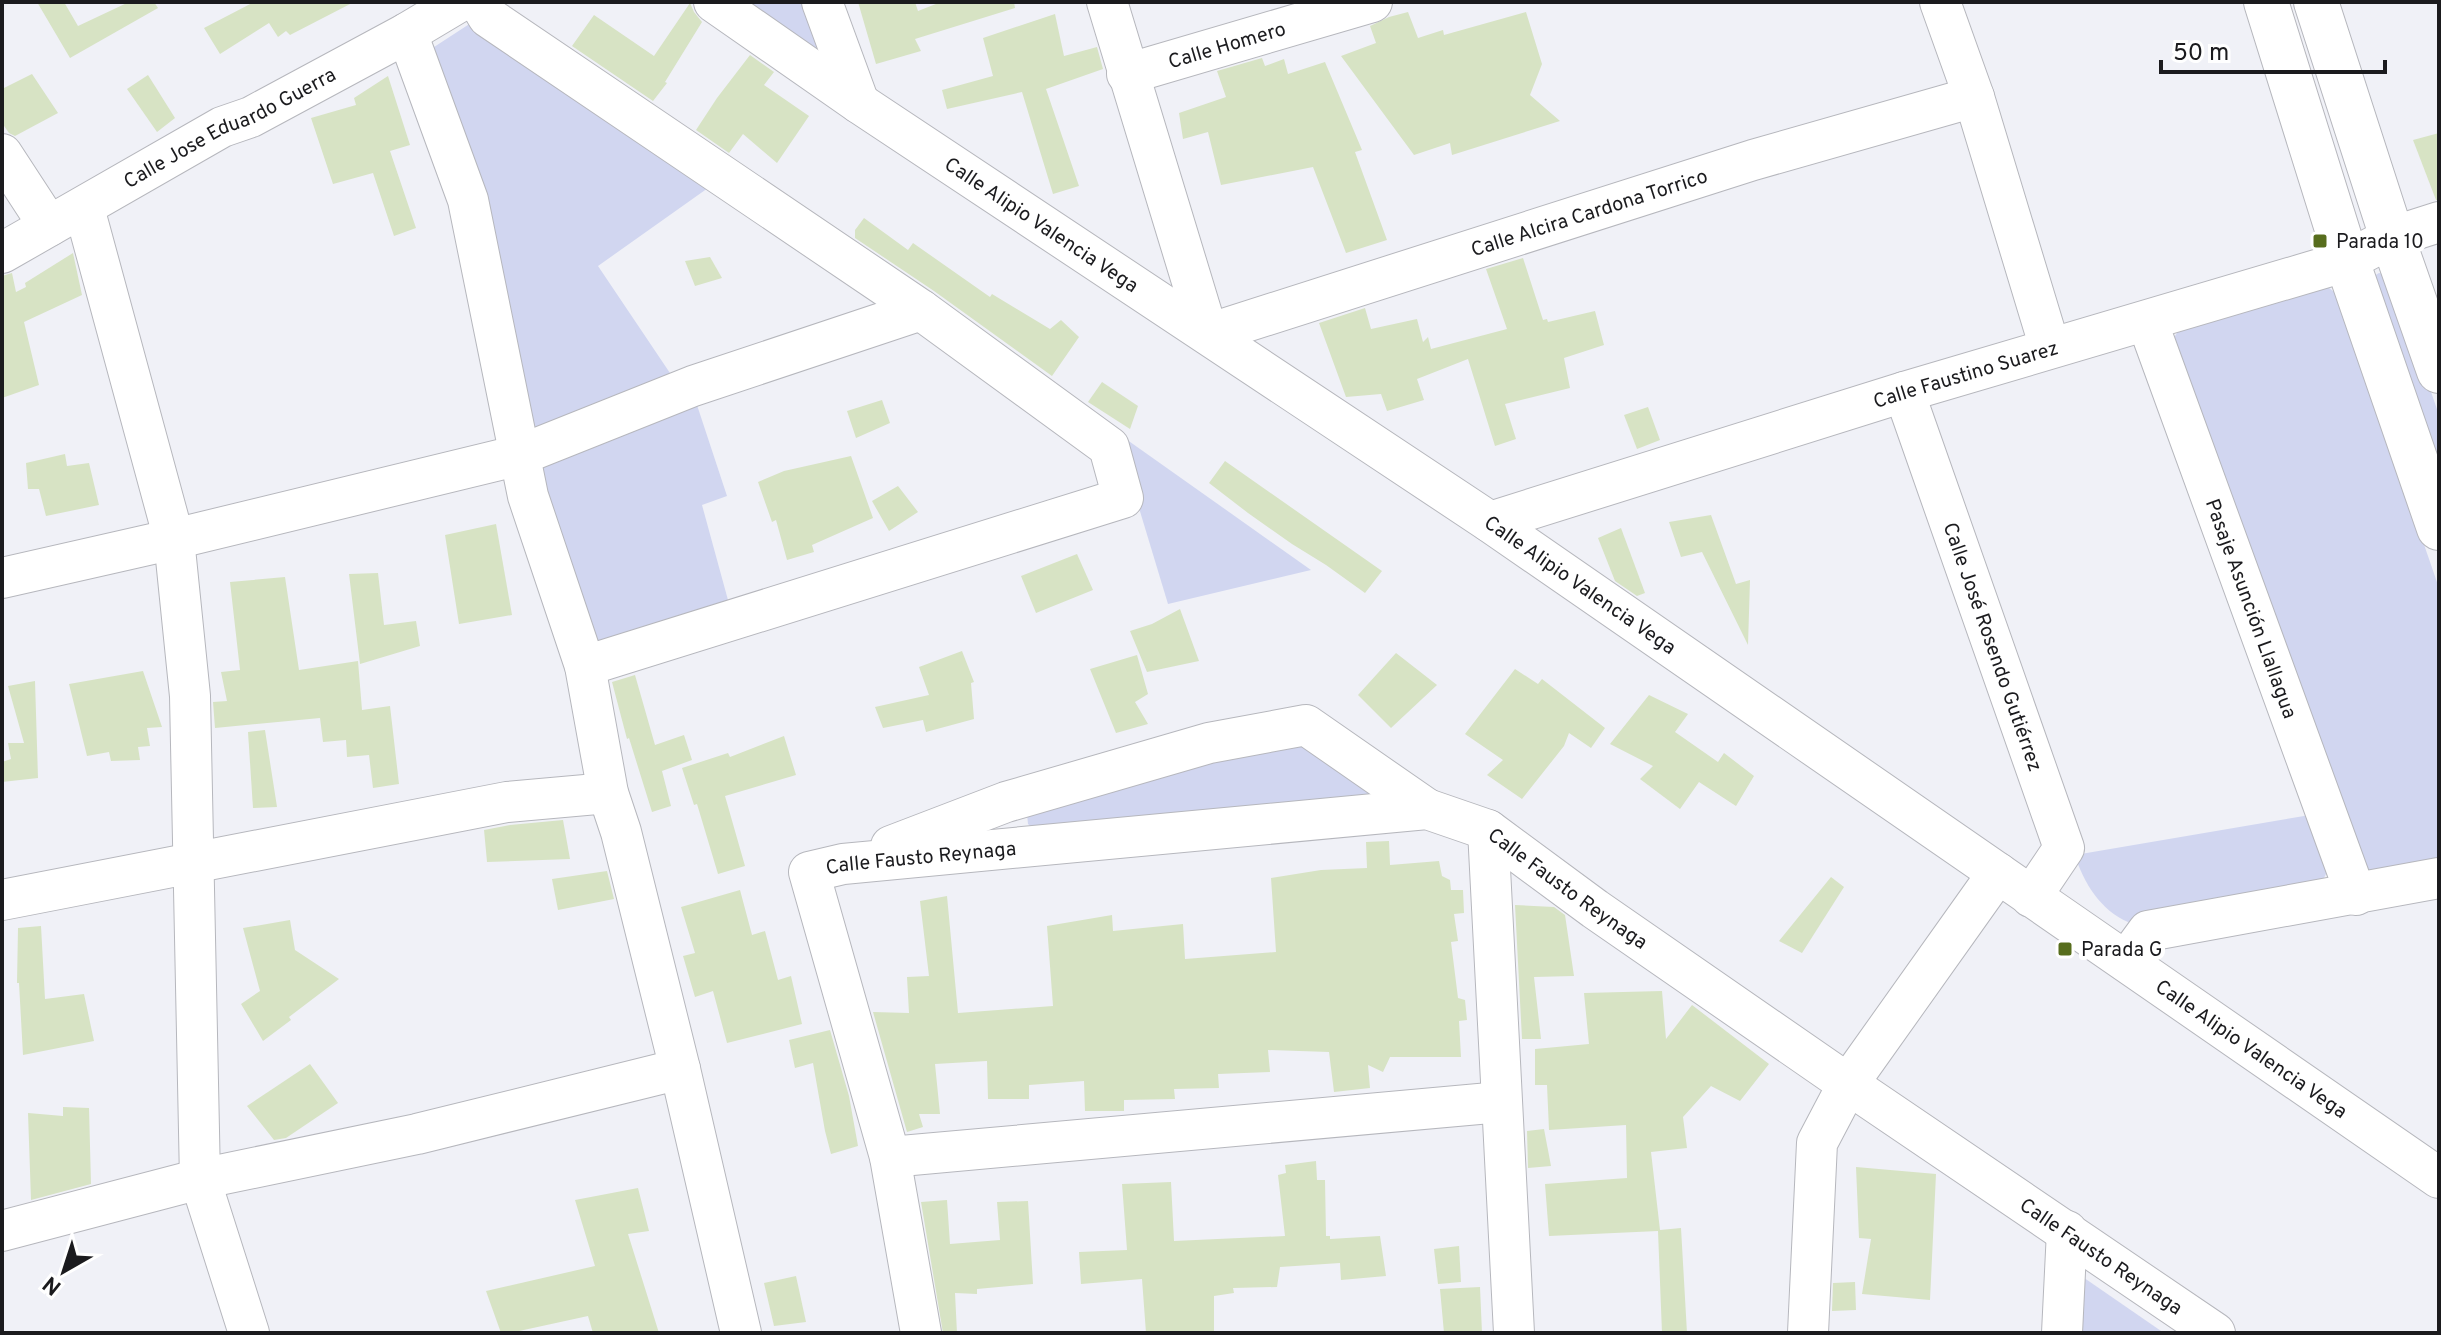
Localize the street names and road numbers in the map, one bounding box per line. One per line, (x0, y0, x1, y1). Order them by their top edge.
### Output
street label: Calle Homero (1166, 17, 1289, 76)
street label: Calle Jose Eduardo Guerra (119, 63, 341, 196)
street label: Calle Alipio Valencia Vega (939, 152, 1143, 300)
street label: Calle Alcira Cardona Torrico (1468, 164, 1711, 264)
street label: Calle Faustino Suarez (1870, 336, 2062, 416)
street label: Pasaje Asunción Llallagua (2198, 496, 2302, 723)
street label: Calle Alipio Valencia Vega (1478, 511, 1680, 662)
street label: Calle José Rosendo Gutiérrez (1936, 519, 2047, 776)
street label: Calle Fausto Reynaga (1482, 823, 1652, 956)
street label: Calle Fausto Reynaga (823, 837, 1017, 883)
street label: Calle Alipio Valencia Vega (2149, 975, 2352, 1126)
street label: Calle Fausto Reynaga (2014, 1193, 2187, 1322)

